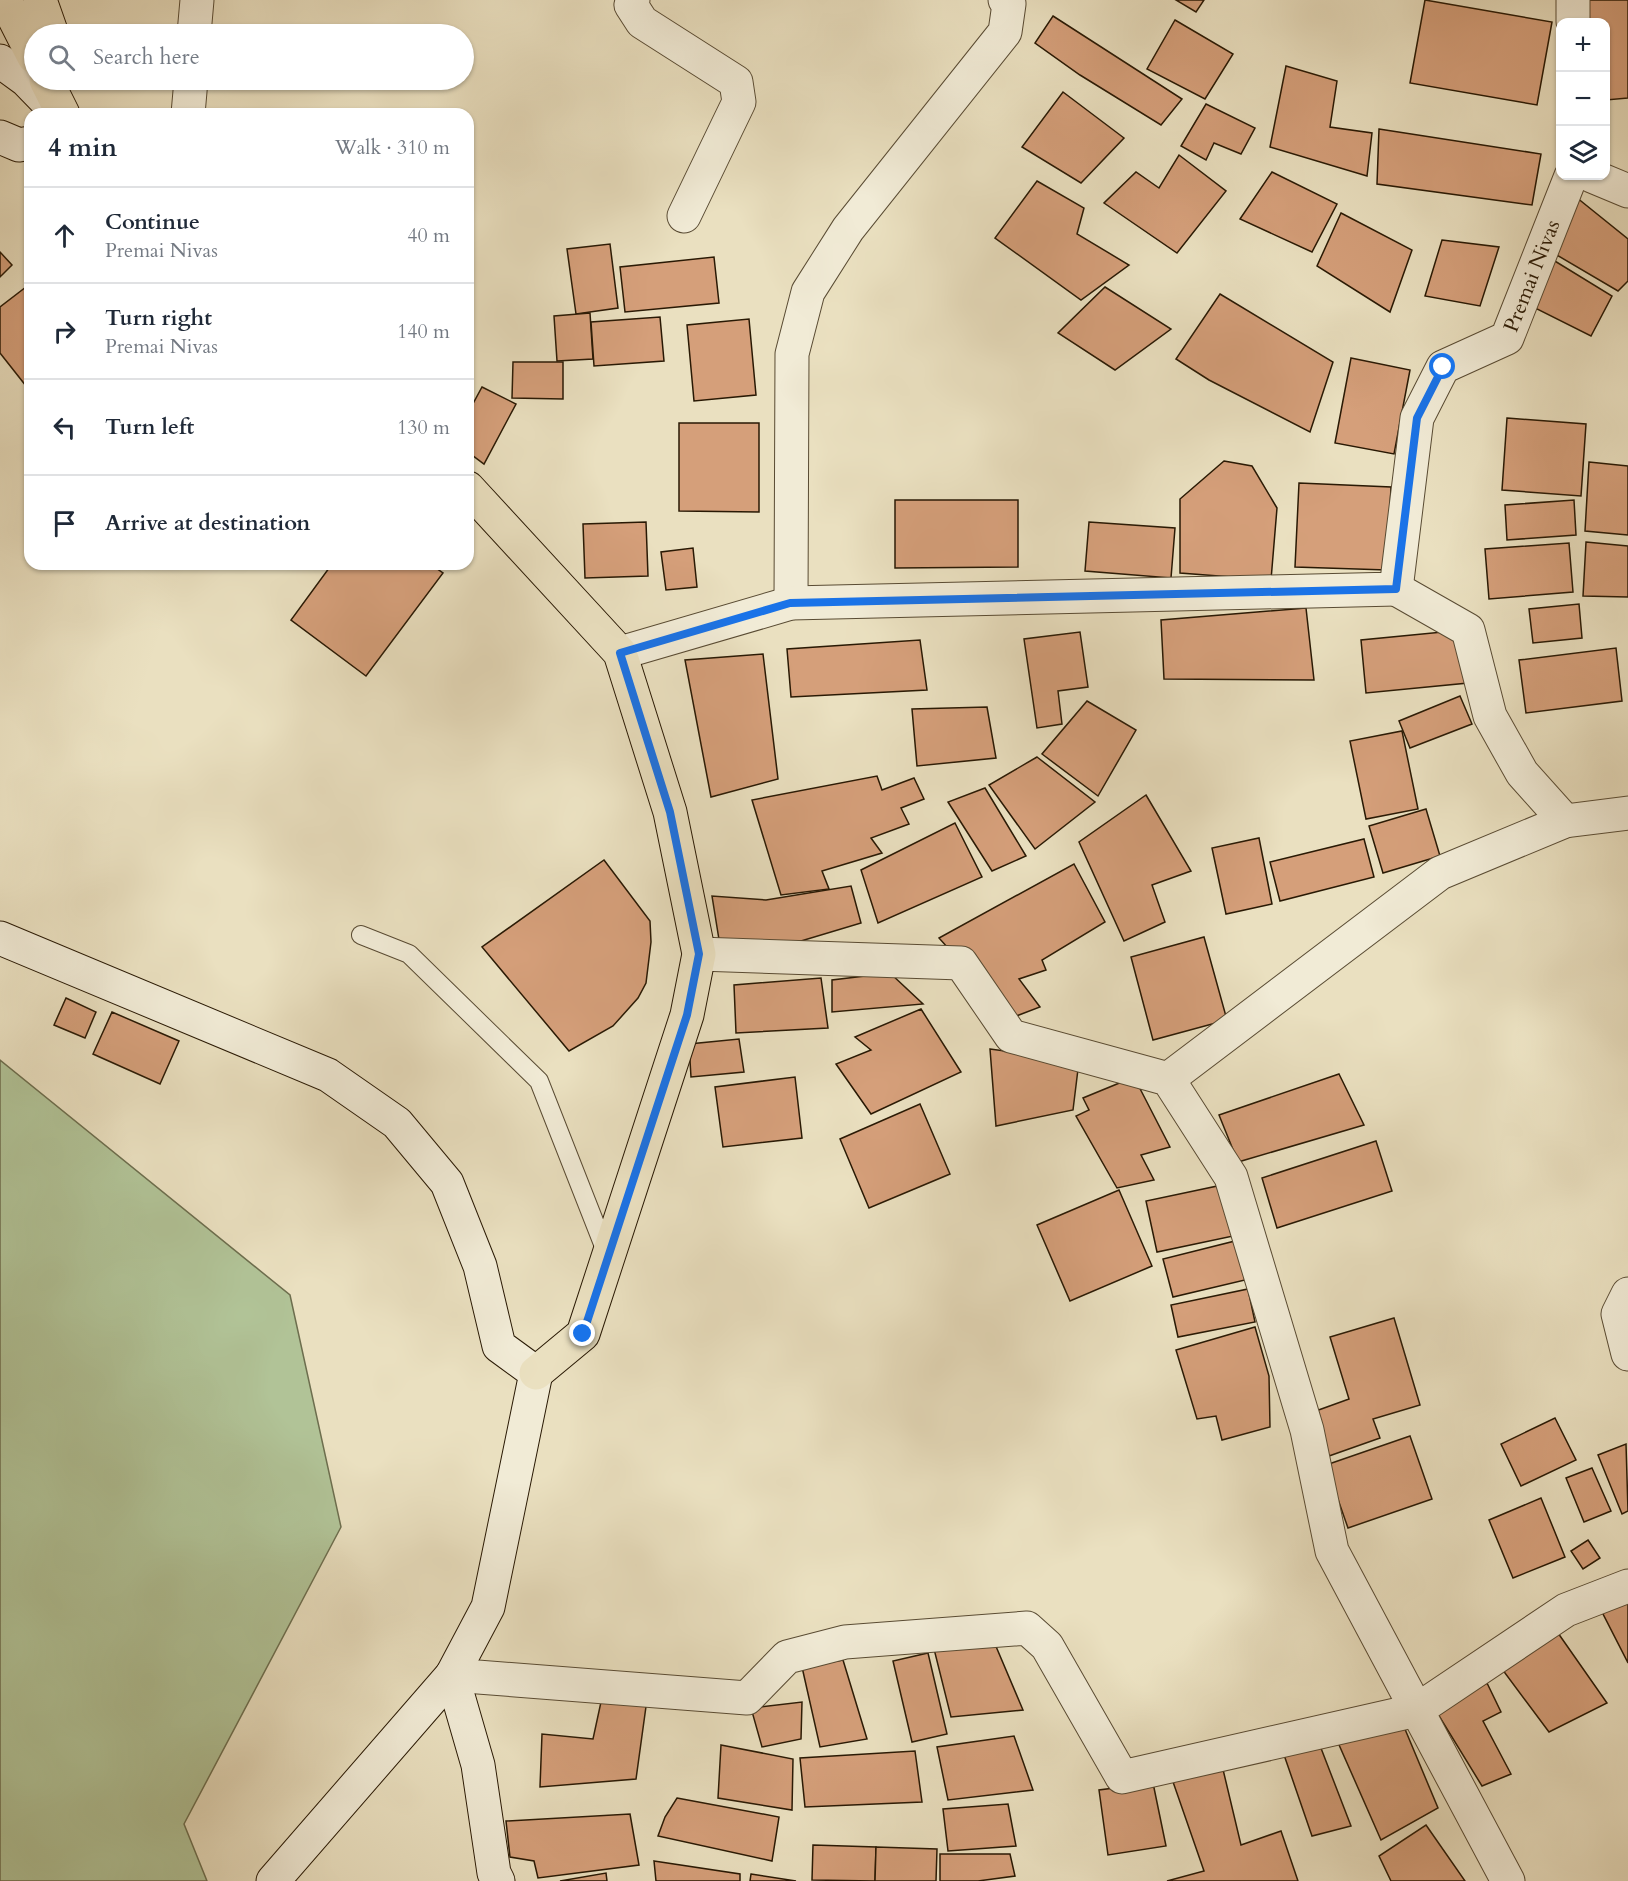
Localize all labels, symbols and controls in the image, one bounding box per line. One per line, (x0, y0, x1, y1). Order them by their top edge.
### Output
map controls (1556, 18, 1610, 180)
button: + (1556, 18, 1610, 72)
search box (24, 24, 474, 90)
icon: search (45, 41, 78, 74)
text: Search here (93, 42, 200, 72)
button: − (1556, 72, 1610, 126)
button: layers (1556, 126, 1610, 180)
text: 4 min (48, 130, 117, 165)
text: Walk · 310 m (335, 134, 450, 161)
text: Continue (105, 207, 200, 237)
street label: Premai Nivas (1497, 216, 1567, 336)
icon: ahead (48, 219, 81, 252)
text: 40 m (407, 222, 450, 249)
text: Premai Nivas (105, 237, 218, 264)
text: Turn right (105, 303, 212, 333)
icon: right (48, 315, 81, 348)
text: 140 m (397, 318, 450, 345)
text: Premai Nivas (105, 333, 218, 360)
route start (1429, 353, 1455, 379)
icon: left (48, 411, 81, 444)
text: Turn left (105, 412, 194, 442)
text: 130 m (397, 414, 450, 441)
icon: arrive (48, 507, 81, 540)
text: Arrive at destination (105, 508, 310, 538)
route end (569, 1320, 595, 1346)

